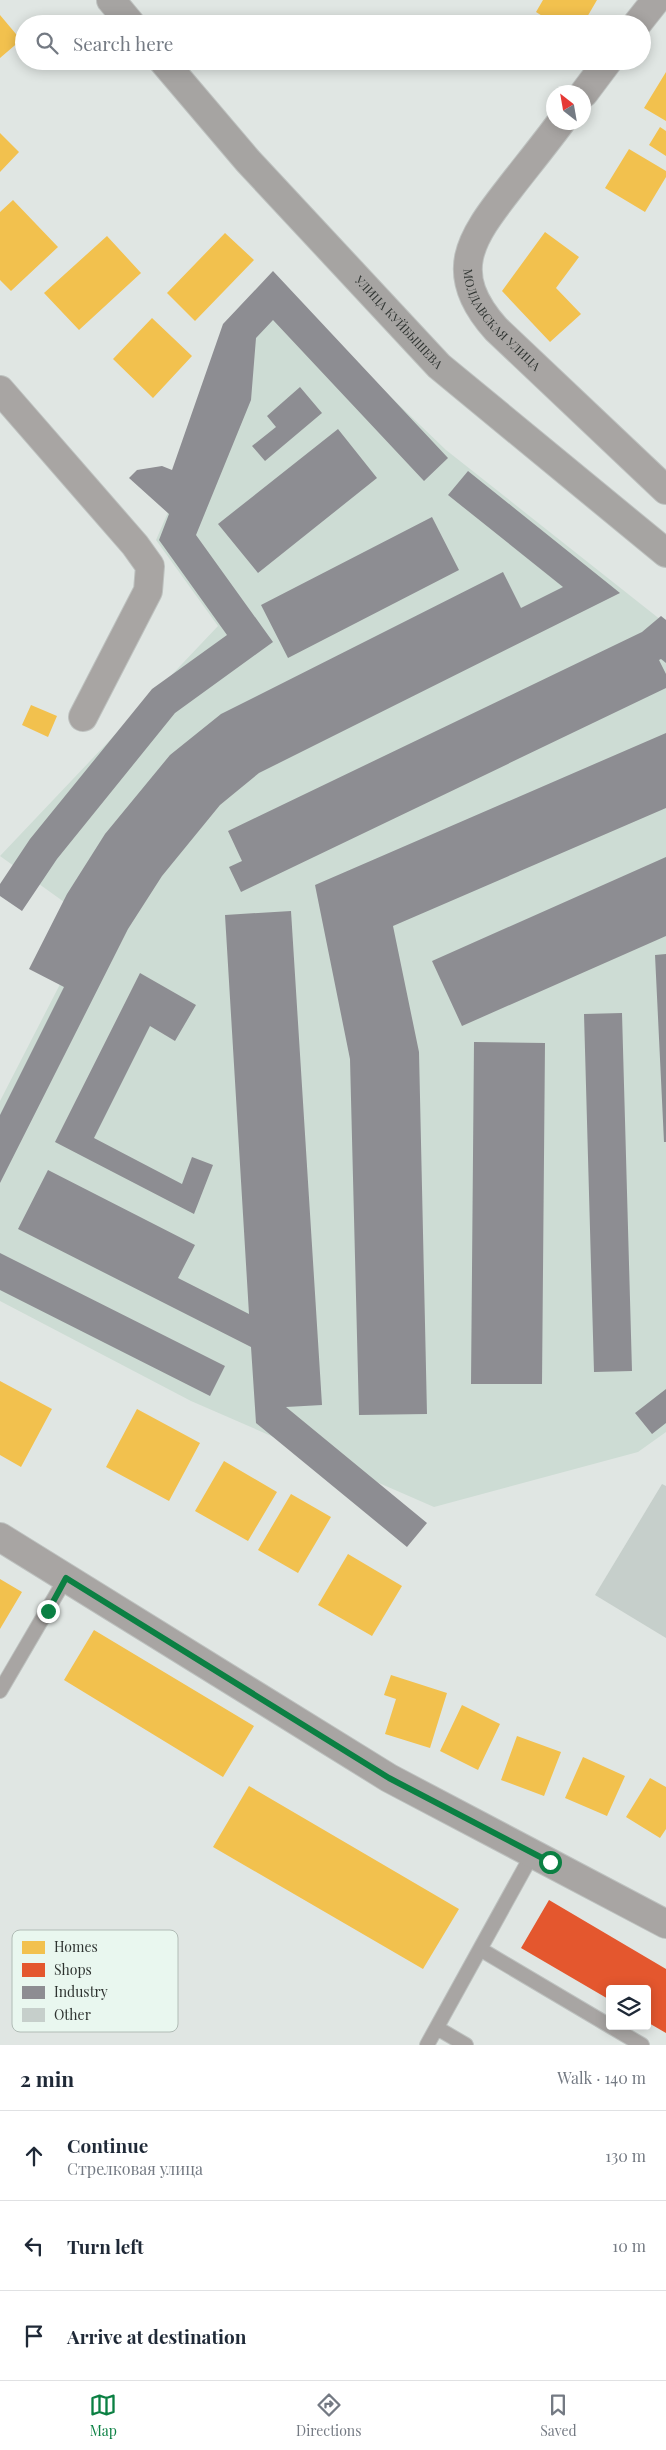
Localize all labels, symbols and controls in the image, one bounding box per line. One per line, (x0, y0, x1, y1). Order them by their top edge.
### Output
search box (15, 15, 651, 70)
icon: search (33, 29, 61, 57)
text: Search here (73, 30, 173, 56)
north arrow (546, 85, 591, 130)
street label: МОЛДАВСКАЯ УЛИЦА (461, 268, 544, 374)
street label: УЛИЦА КУЙБЫШЕВА (351, 271, 447, 372)
route end (37, 1600, 60, 1623)
route start (539, 1851, 562, 1874)
legend (12, 1930, 178, 2032)
text: Homes (54, 1937, 98, 1956)
text: Shops (54, 1960, 92, 1979)
text: Industry (54, 1982, 108, 2001)
map controls (606, 1985, 651, 2030)
button: layers (606, 1985, 651, 2030)
text: Other (54, 2005, 92, 2024)
text: 2 min (20, 2064, 74, 2092)
text: Walk · 140 m (557, 2067, 646, 2088)
text: Continue (67, 2132, 148, 2158)
icon: ahead (20, 2142, 48, 2170)
text: 130 m (605, 2145, 646, 2166)
text: Стрелковая улица (67, 2158, 203, 2179)
icon: left (20, 2232, 48, 2260)
text: Turn left (67, 2233, 144, 2259)
text: 10 m (612, 2235, 646, 2256)
icon: arrive (20, 2322, 48, 2350)
text: Arrive at destination (67, 2323, 247, 2349)
tab: Map (89, 2391, 117, 2440)
tab: Directions (296, 2391, 362, 2440)
tab: Saved (540, 2391, 577, 2440)

